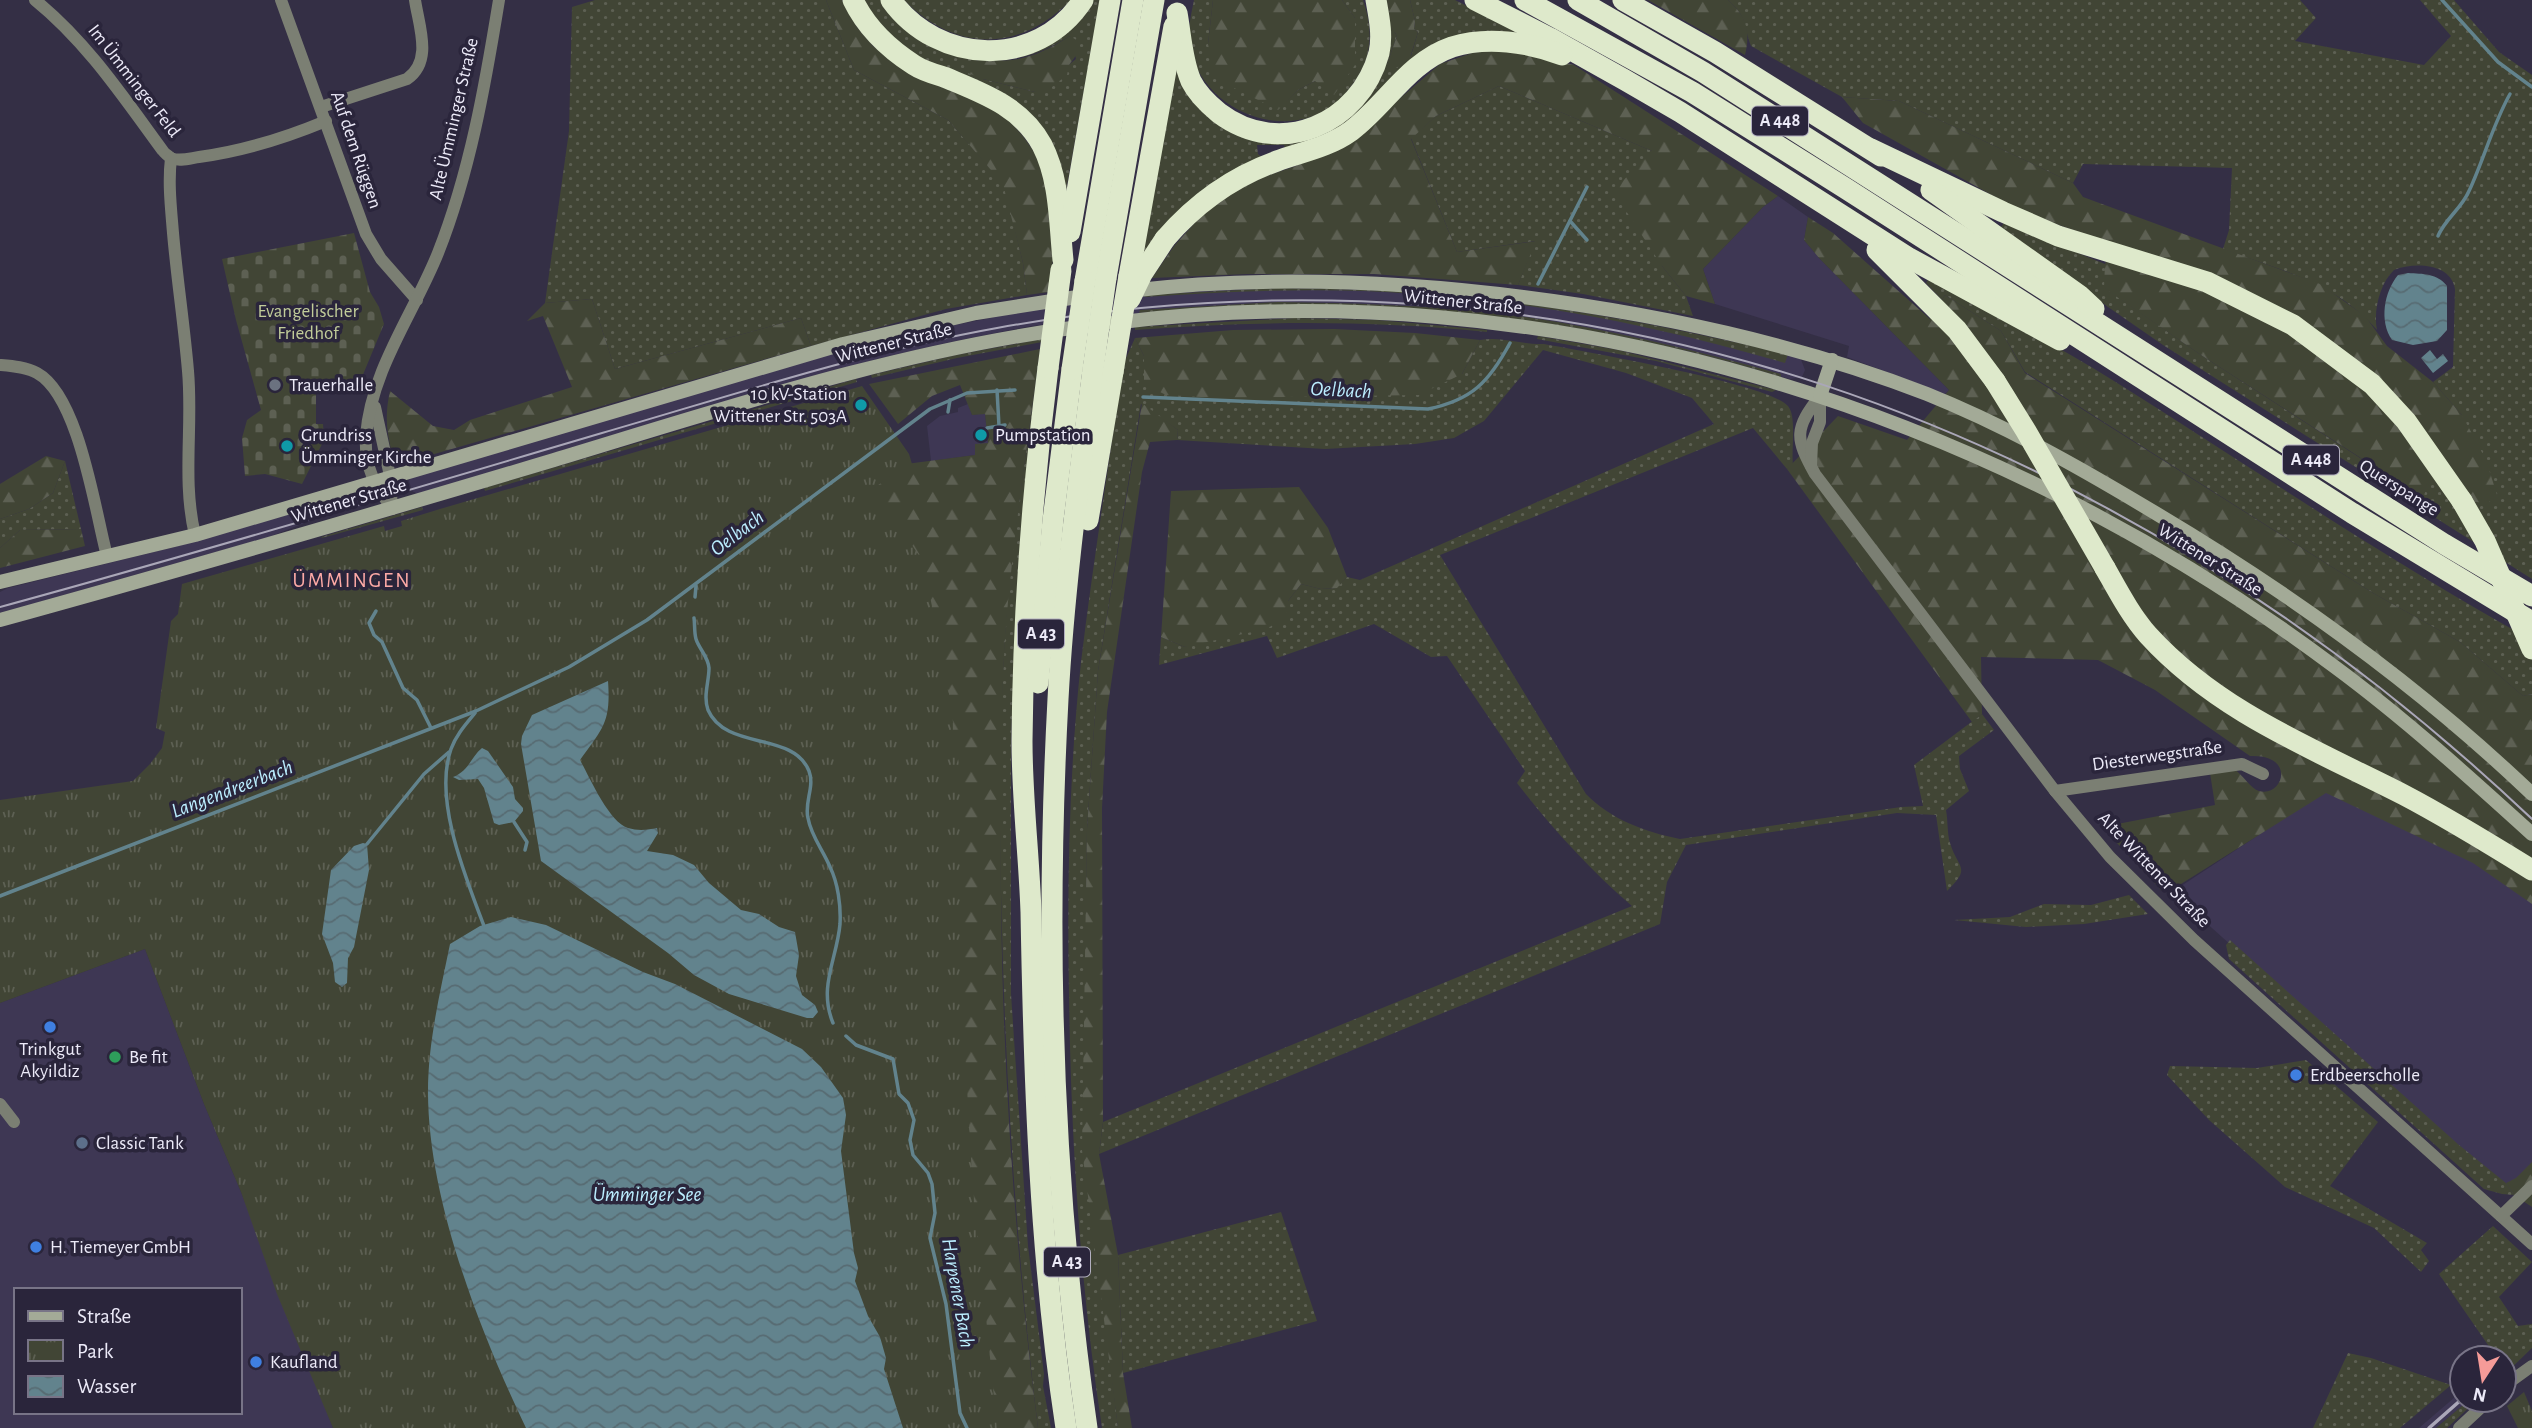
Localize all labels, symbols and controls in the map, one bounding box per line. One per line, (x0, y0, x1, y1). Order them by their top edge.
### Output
street label: Im Ümminger Feld (84, 20, 185, 141)
street label: Alte Ümminger Straße (425, 36, 482, 202)
street label: Auf dem Rüggen (327, 89, 385, 211)
road number: A 448 (1752, 106, 1808, 136)
street label: Wittener Straße (1403, 286, 1523, 318)
park label: Evangelischer Friedhof (257, 302, 359, 343)
street label: Wittener Straße (834, 319, 954, 367)
place label: Trauerhalle (289, 376, 373, 395)
marker: Trauerhalle (267, 377, 283, 393)
water label: Oelbach (1310, 378, 1372, 402)
place label: 10 kV-Station Wittener Str. 503A (713, 385, 847, 426)
marker: 10 kV-Station Wittener Str. 503A (853, 397, 869, 413)
place label: Grundriss Ümminger Kirche (301, 426, 431, 467)
place label: Pumpstation (995, 426, 1090, 445)
marker: Pumpstation (973, 427, 989, 443)
marker: Grundriss Ümminger Kirche (279, 438, 295, 454)
road number: A 448 (2283, 446, 2339, 474)
street label: Querspange (2356, 456, 2442, 520)
street label: Wittener Straße (289, 475, 409, 527)
water label: Oelbach (706, 506, 768, 560)
street label: Wittener Straße (2154, 520, 2266, 600)
district label: ÜMMINGEN (293, 569, 411, 591)
road number: A 43 (1018, 620, 1064, 648)
street label: Diesterwegstraße (2091, 737, 2223, 775)
water label: Langendreerbach (168, 756, 296, 822)
street label: Alte Wittener Straße (2094, 809, 2214, 931)
marker: Trinkgut Akyildiz (42, 1019, 58, 1035)
place label: Trinkgut Akyildiz (19, 1040, 81, 1081)
place label: Be fit (129, 1048, 168, 1067)
marker: Be fit (107, 1049, 123, 1065)
place label: Erdbeerscholle (2310, 1066, 2420, 1085)
marker: Erdbeerscholle (2288, 1067, 2304, 1083)
place label: Classic Tank (96, 1134, 184, 1153)
marker: Classic Tank (74, 1135, 90, 1151)
water label: Ümminger See (593, 1183, 701, 1205)
water label: Harpener Bach (937, 1237, 978, 1350)
place label: H. Tiemeyer GmbH (50, 1238, 191, 1257)
marker: H. Tiemeyer GmbH (28, 1239, 44, 1255)
road number: A 43 (1044, 1247, 1090, 1276)
legend (14, 1288, 242, 1414)
text: Straße (77, 1306, 131, 1327)
text: Park (77, 1341, 114, 1362)
north arrow (2448, 1344, 2518, 1414)
place label: Kaufland (270, 1353, 338, 1372)
marker: Kaufland (248, 1354, 264, 1370)
text: Wasser (77, 1376, 137, 1397)
text: N (2471, 1383, 2488, 1405)

